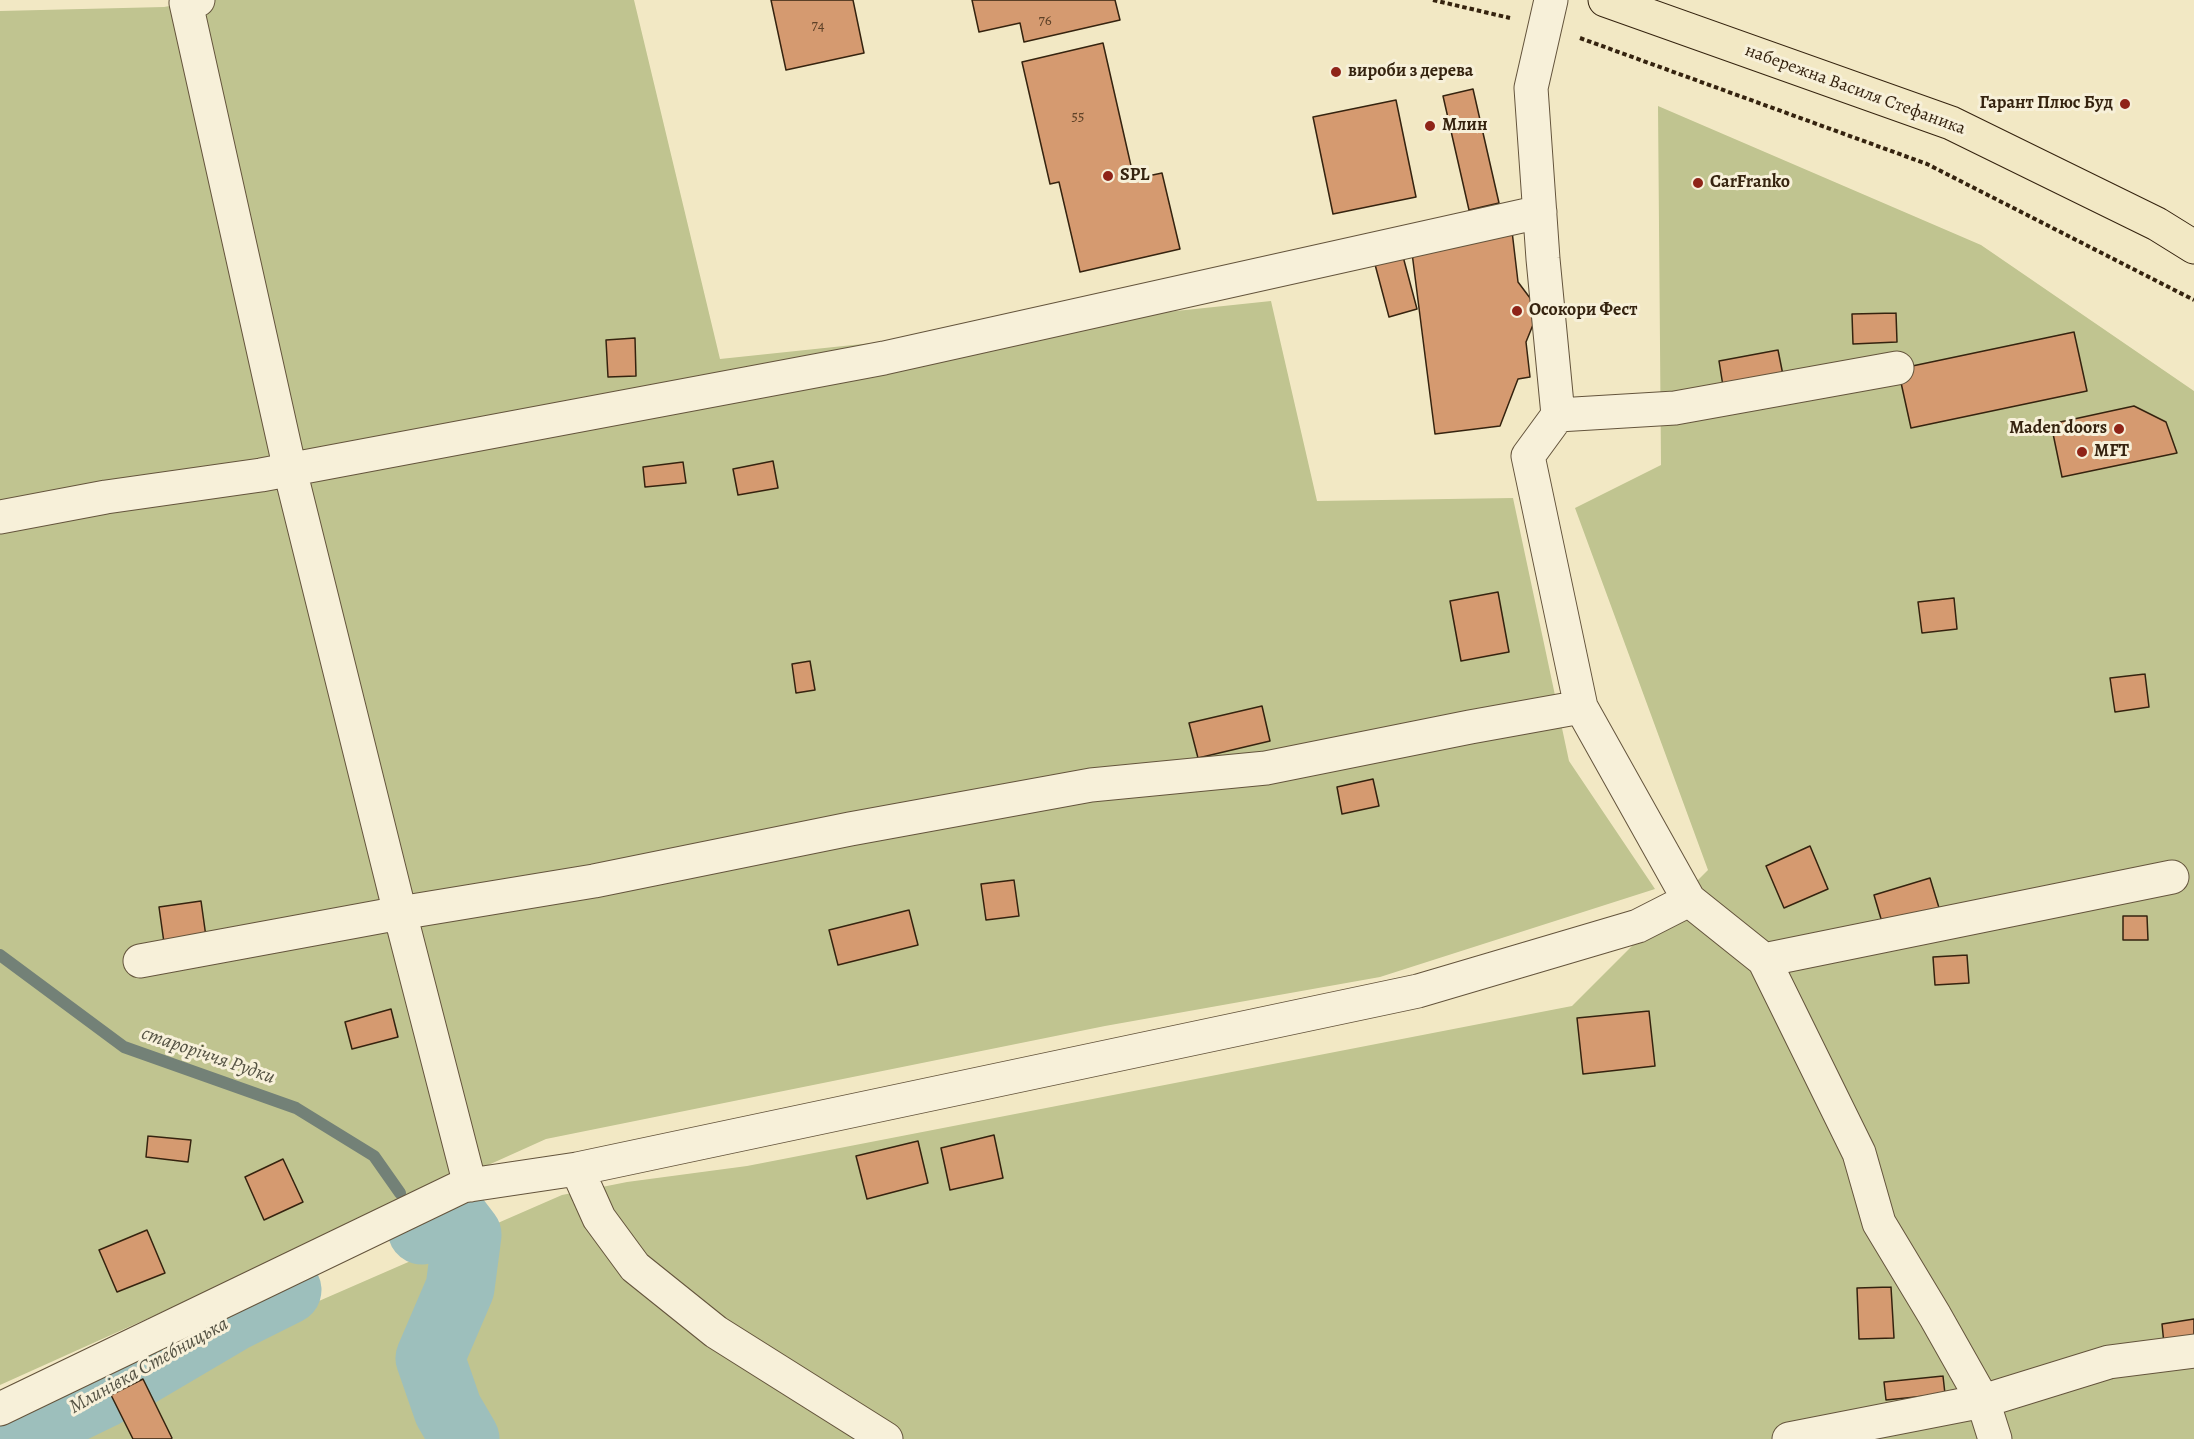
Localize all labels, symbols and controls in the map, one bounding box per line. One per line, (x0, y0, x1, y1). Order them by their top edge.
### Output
house number: 76 (1038, 12, 1052, 30)
house number: 74 (811, 17, 825, 35)
street label: набережна Василя Стефаника (1742, 40, 1968, 140)
place label: вироби з дерева (1348, 61, 1473, 83)
marker: вироби з дерева (1329, 65, 1343, 79)
place label: Гарант Плюс Буд (1979, 93, 2113, 115)
marker: Гарант Плюс Буд (2118, 97, 2132, 111)
house number: 55 (1072, 108, 1084, 126)
place label: Млин (1442, 115, 1488, 137)
marker: Млин (1423, 119, 1437, 133)
place label: SPL (1120, 165, 1150, 187)
marker: SPL (1101, 169, 1115, 183)
place label: CarFranko (1710, 172, 1790, 194)
marker: CarFranko (1691, 176, 1705, 190)
place label: Осокори Фест (1529, 300, 1637, 322)
marker: Осокори Фест (1510, 304, 1524, 318)
place label: Maden doors (2009, 418, 2107, 440)
marker: Maden doors (2112, 422, 2126, 436)
place label: MFT (2094, 441, 2129, 463)
marker: MFT (2075, 445, 2089, 459)
water label: староріччя Рудки (138, 1022, 278, 1090)
water label: Млинівка Стебницька (65, 1312, 233, 1420)

